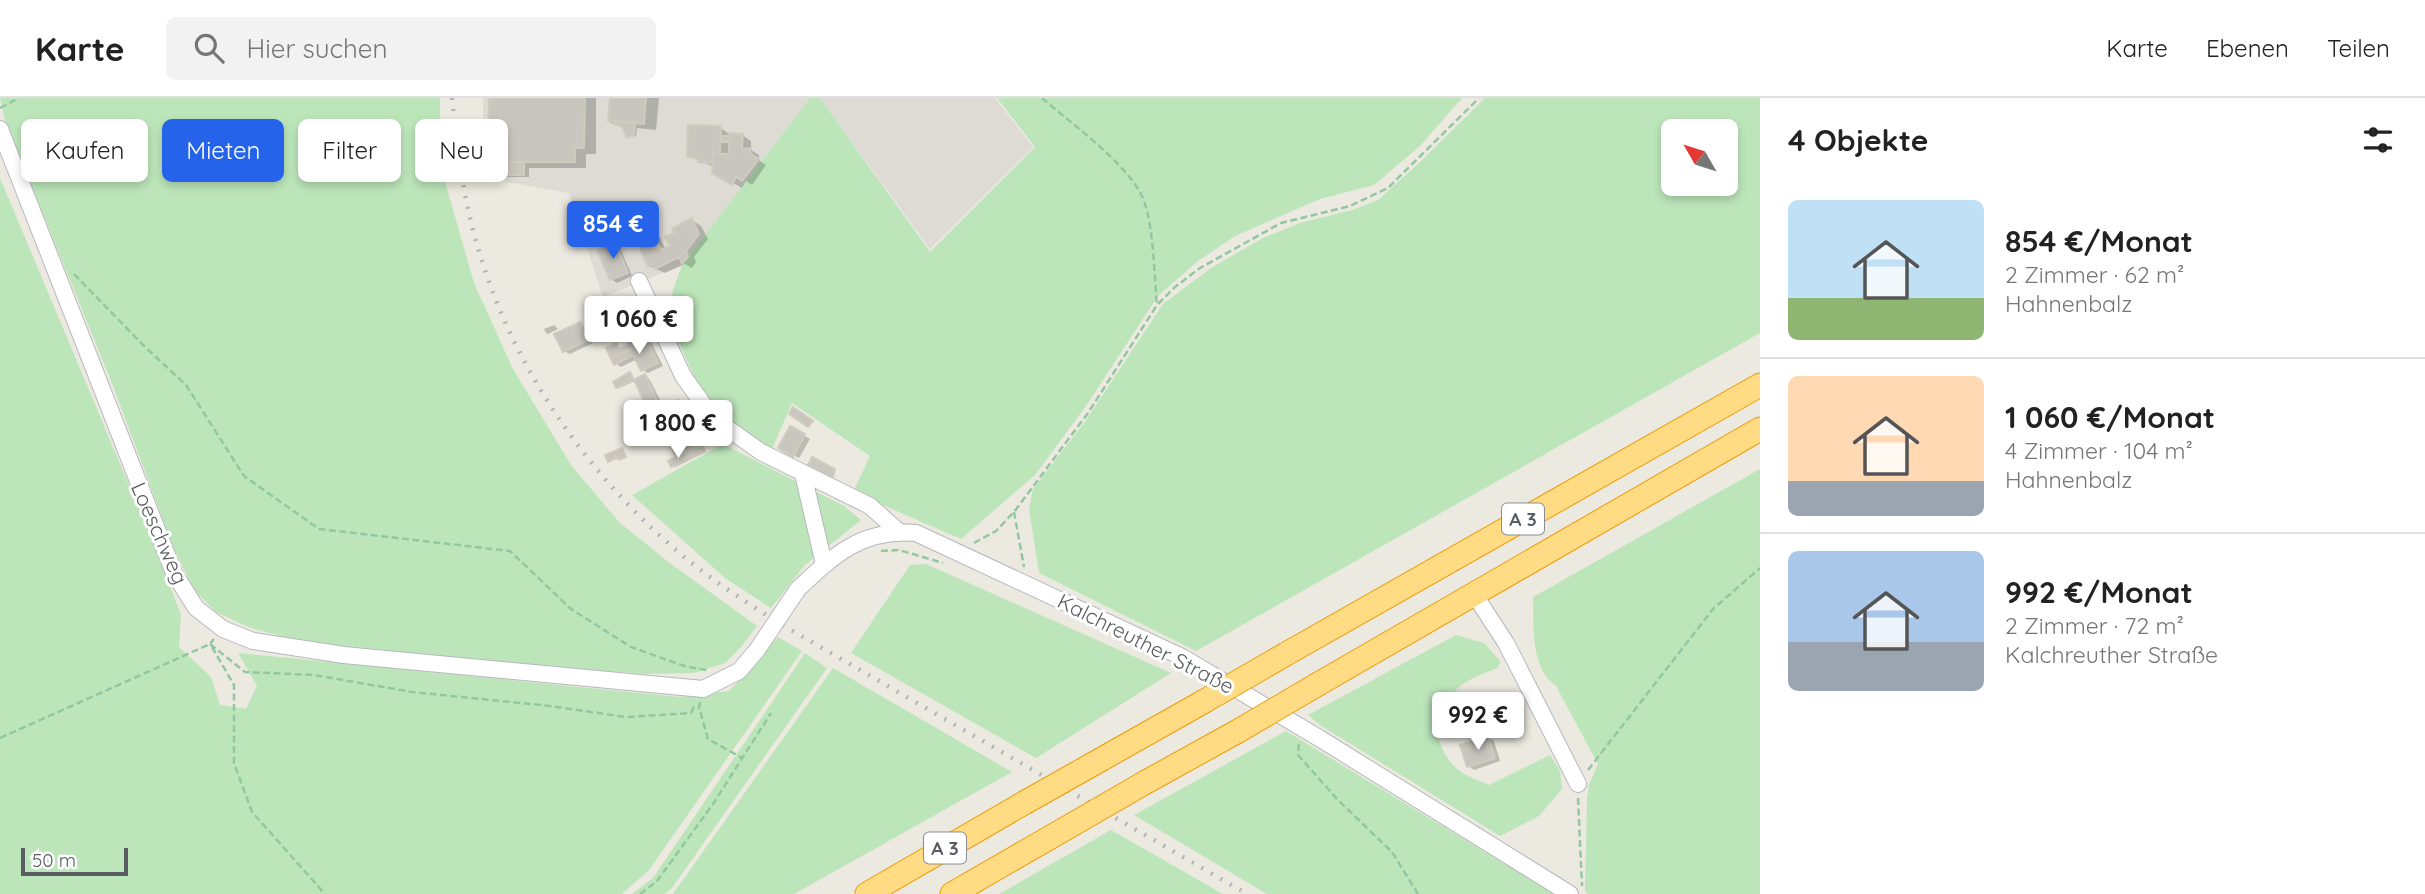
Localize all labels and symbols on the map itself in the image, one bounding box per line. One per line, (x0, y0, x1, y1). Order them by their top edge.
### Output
north arrow (1661, 119, 1738, 196)
pin: 854 € (564, 202, 662, 261)
pin: 1 060 € (574, 296, 704, 356)
pin: 1 800 € (613, 400, 743, 460)
street label: Loeschweg (126, 478, 194, 588)
road number: A 3 (1502, 504, 1544, 534)
street label: Kalchreuther Straße (1053, 587, 1239, 699)
pin: 992 € (1429, 692, 1527, 752)
road number: A 3 (924, 832, 966, 863)
scale bar (21, 845, 128, 877)

